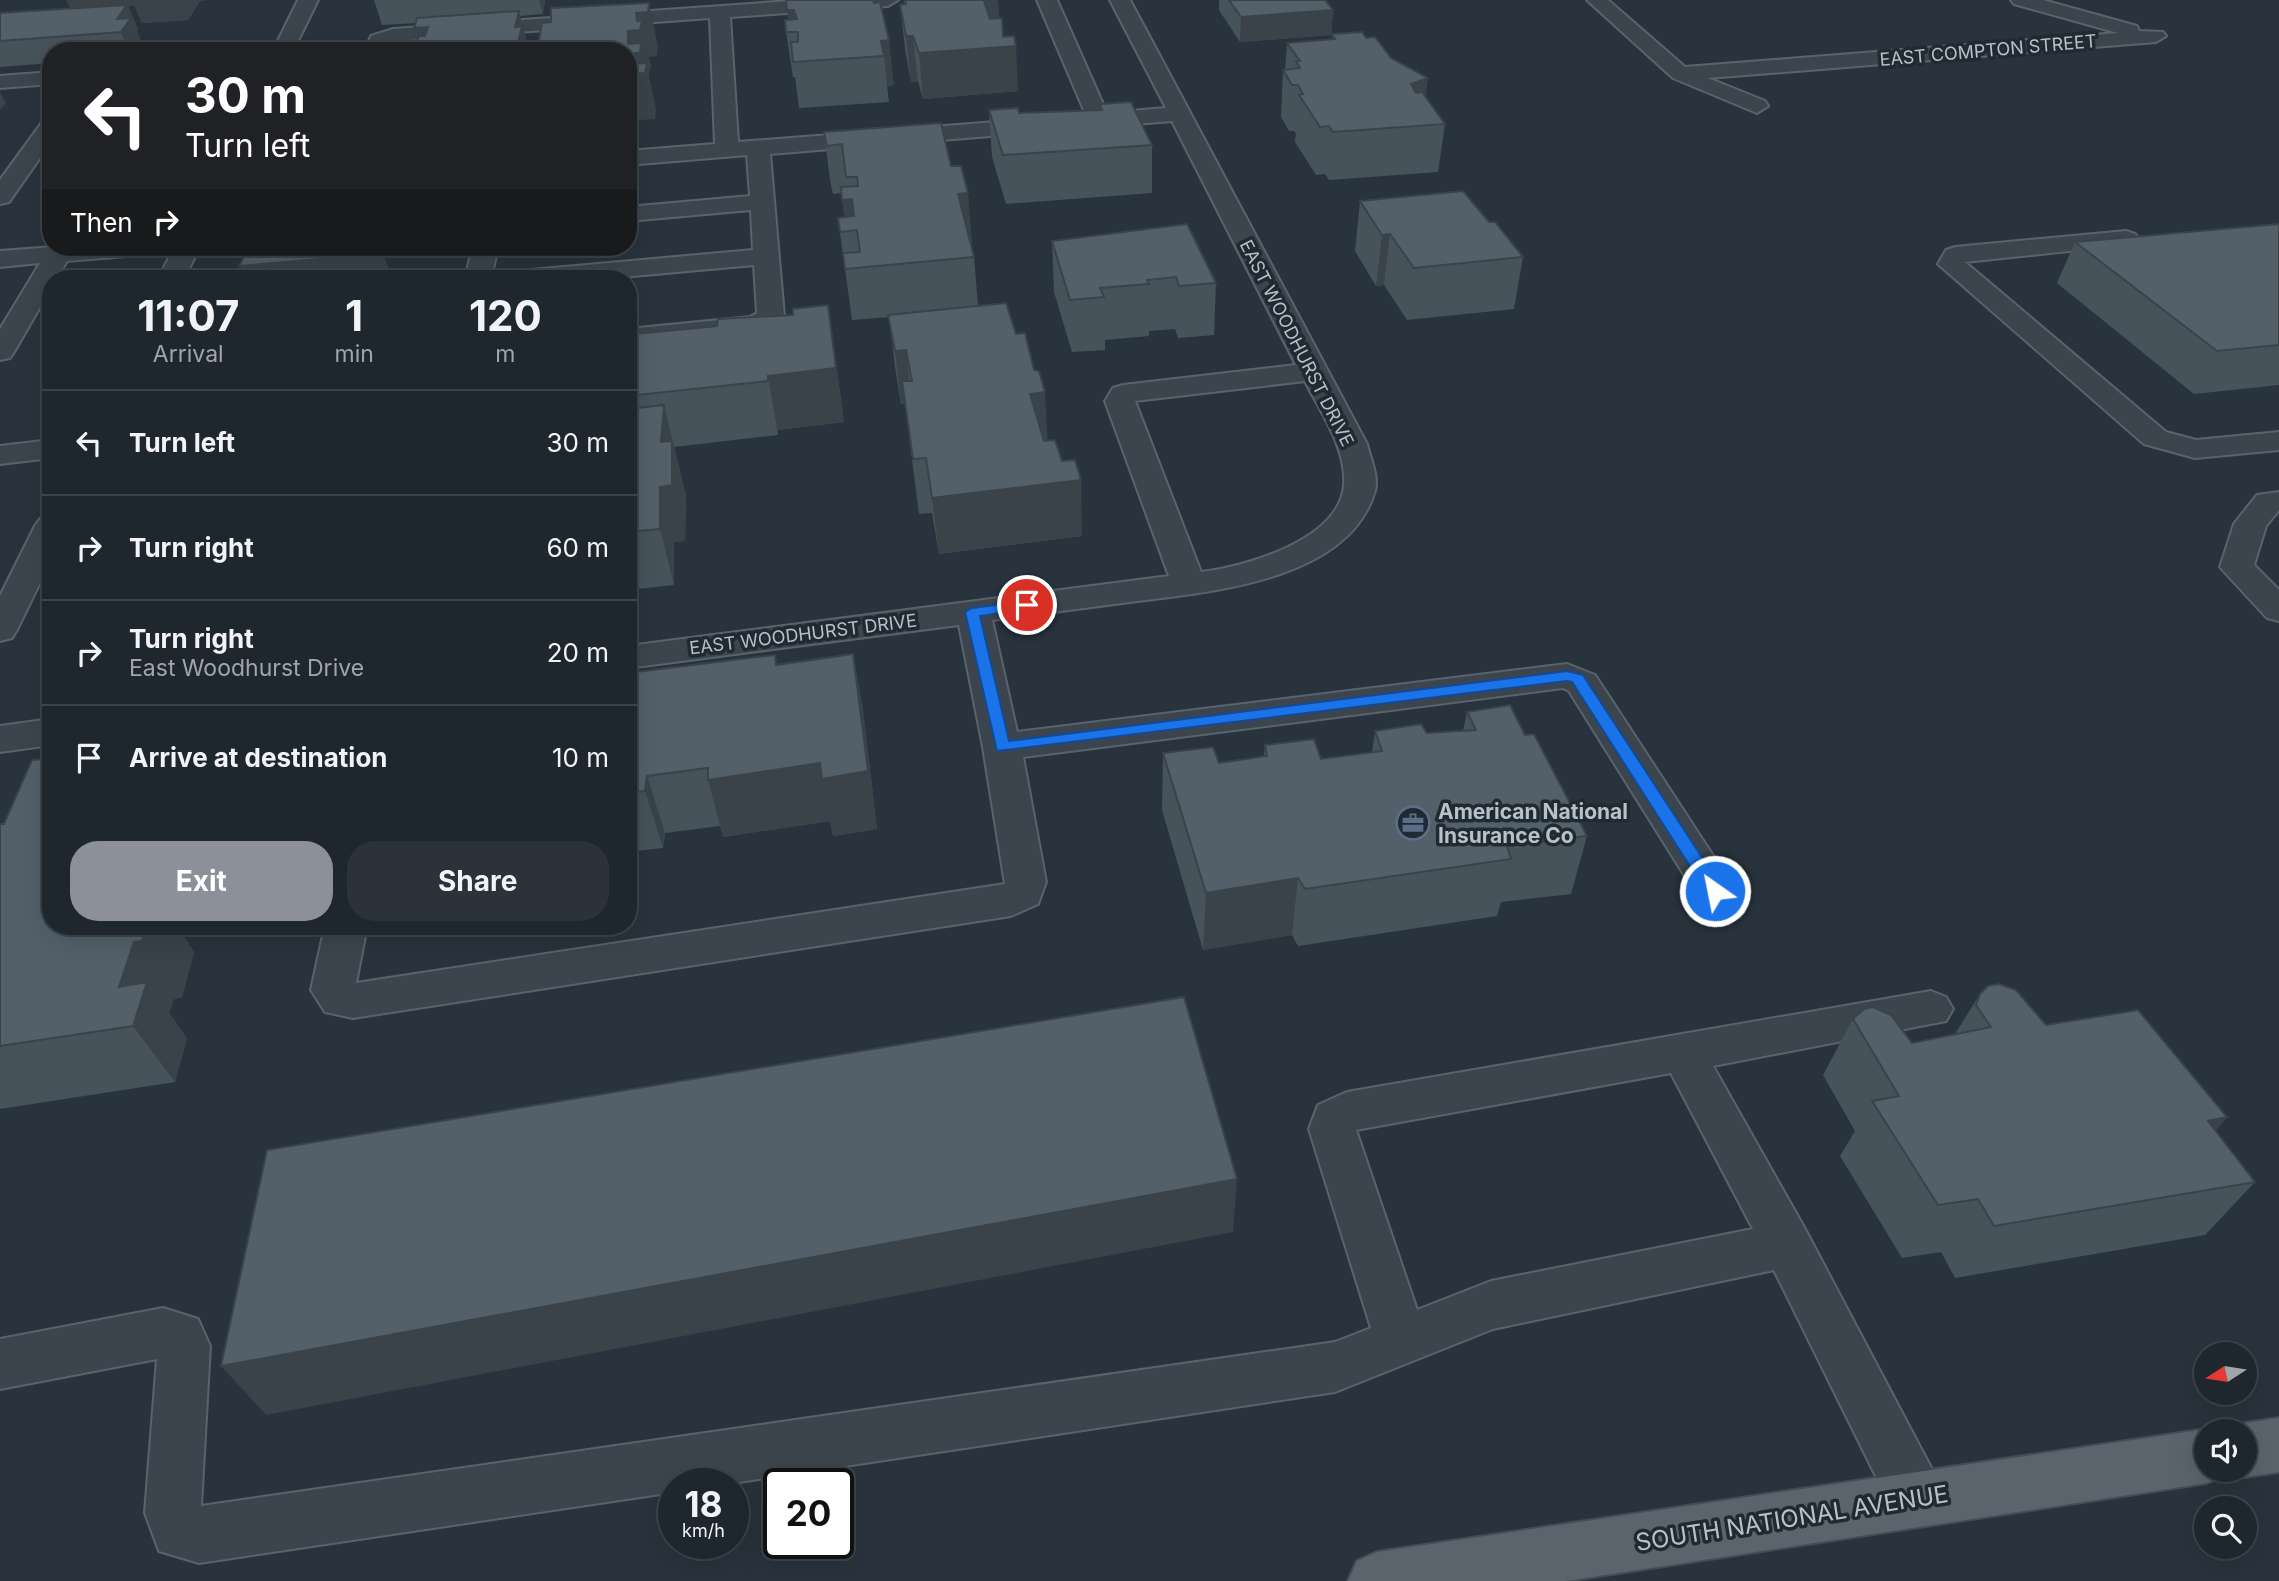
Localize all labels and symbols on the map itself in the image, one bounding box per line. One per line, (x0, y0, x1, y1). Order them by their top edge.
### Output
street label: EAST COMPTON STREET (1879, 30, 2097, 70)
street label: EAST WOODHURST DRIVE (1236, 236, 1358, 450)
pin (997, 575, 1057, 635)
street label: EAST WOODHURST DRIVE (688, 610, 918, 658)
place label: American National Insurance Co (1438, 799, 1628, 848)
office icon: American National Insurance Co (1394, 804, 1432, 842)
position arrow (1678, 854, 1752, 928)
north arrow (2194, 1342, 2258, 1405)
speed limit sign: 20 (763, 1468, 854, 1559)
street label: SOUTH NATIONAL AVENUE (1634, 1479, 1950, 1557)

